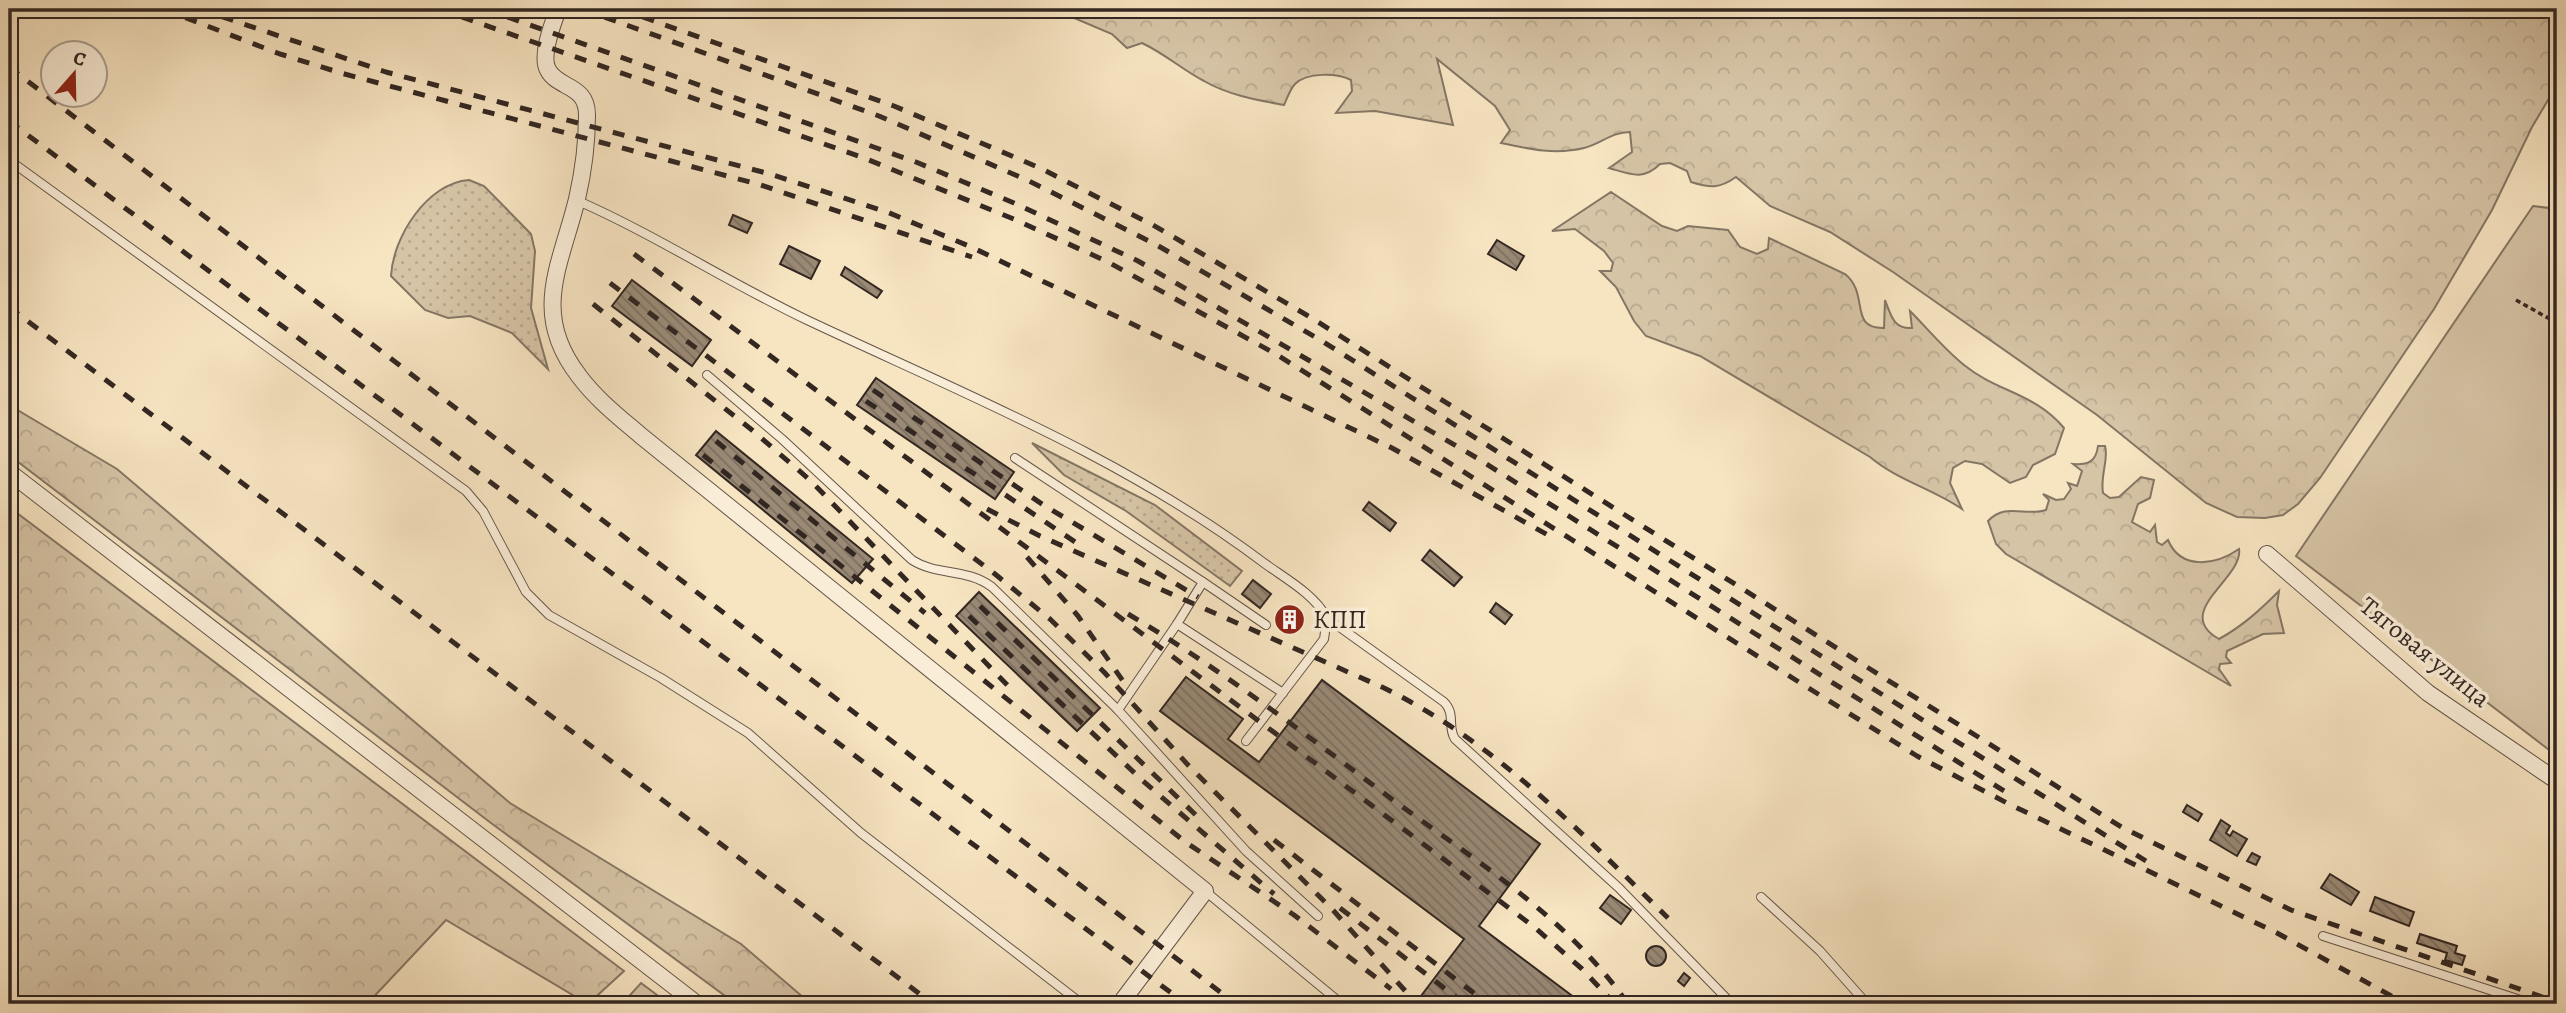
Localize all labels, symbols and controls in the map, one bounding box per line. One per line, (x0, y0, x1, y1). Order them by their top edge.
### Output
north arrow (38, 38, 108, 108)
text: С (70, 45, 89, 73)
street label: Тяговая улица (2352, 589, 2498, 715)
building icon: КПП (1273, 602, 1307, 636)
place label: КПП (1313, 602, 1367, 637)

